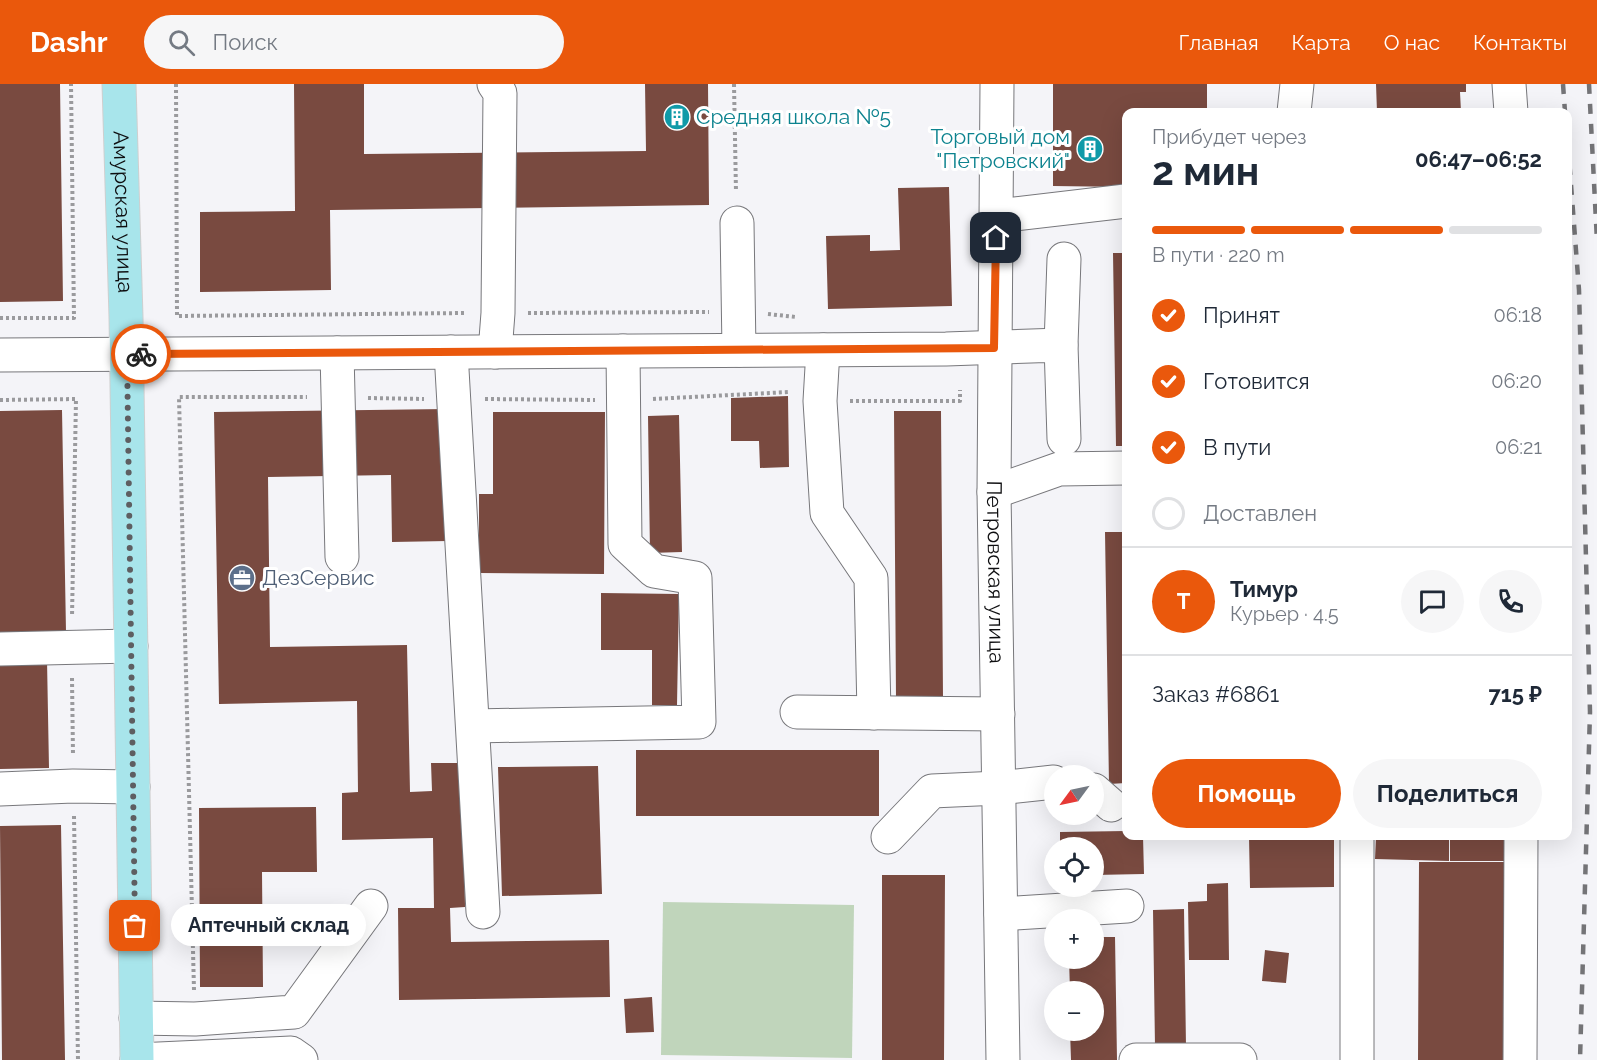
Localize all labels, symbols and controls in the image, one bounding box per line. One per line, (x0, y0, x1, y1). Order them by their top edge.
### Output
search box (144, 15, 564, 69)
text: Dashr (30, 26, 108, 59)
icon: search (165, 26, 198, 59)
text: Поиск (213, 29, 278, 55)
text: Главная (1179, 30, 1259, 55)
text: Карта (1292, 30, 1351, 55)
text: О нас (1384, 30, 1440, 55)
text: Контакты (1473, 30, 1567, 55)
building icon: Средняя школа №5 (662, 102, 692, 132)
place label: Средняя школа №5 (696, 104, 891, 129)
place label: Торговый дом "Петровский" (930, 124, 1070, 173)
text: Прибудет через (1152, 125, 1306, 149)
street label: Амурская улица (108, 130, 138, 293)
building icon: Торговый дом "Петровский" (1075, 134, 1105, 164)
text: 06:47–06:52 (1415, 146, 1542, 172)
text: 2 мин (1152, 148, 1259, 194)
pin (970, 212, 1021, 263)
icon: home (979, 221, 1012, 254)
text: В пути · 220 m (1152, 243, 1285, 267)
icon: check (1152, 299, 1185, 332)
text: Принят (1203, 302, 1280, 328)
text: 06:18 (1494, 303, 1542, 327)
courier (111, 324, 171, 384)
icon: bike (125, 338, 158, 371)
icon: check (1152, 365, 1185, 398)
text: Готовится (1203, 368, 1310, 394)
text: 06:20 (1491, 369, 1542, 393)
icon: check (1152, 431, 1185, 464)
text: В пути (1203, 434, 1271, 460)
text: 06:21 (1495, 435, 1542, 459)
street label: Петровская улица (982, 480, 1010, 664)
text: Доставлен (1203, 500, 1317, 526)
office icon: ДезСервис (227, 563, 257, 593)
place label: ДезСервис (262, 565, 375, 590)
button: chat (1401, 570, 1464, 633)
button: phone (1479, 570, 1542, 633)
text: Тимур (1230, 576, 1298, 602)
text: Т (1177, 588, 1190, 614)
text: Курьер · 4.5 (1230, 602, 1339, 626)
text: Заказ #6861 (1152, 681, 1279, 707)
text: 715 ₽ (1489, 681, 1542, 707)
button: Помощь (1152, 759, 1341, 828)
button: Поделиться (1353, 759, 1542, 828)
north arrow (1044, 765, 1104, 825)
map controls (1044, 765, 1104, 1041)
button: locate (1044, 837, 1104, 897)
pin (109, 900, 160, 951)
callout: Аптечный склад (171, 905, 366, 947)
icon: bag (118, 909, 151, 942)
button: + (1044, 909, 1104, 969)
text: Аптечный склад (188, 913, 349, 937)
button: − (1044, 981, 1104, 1041)

